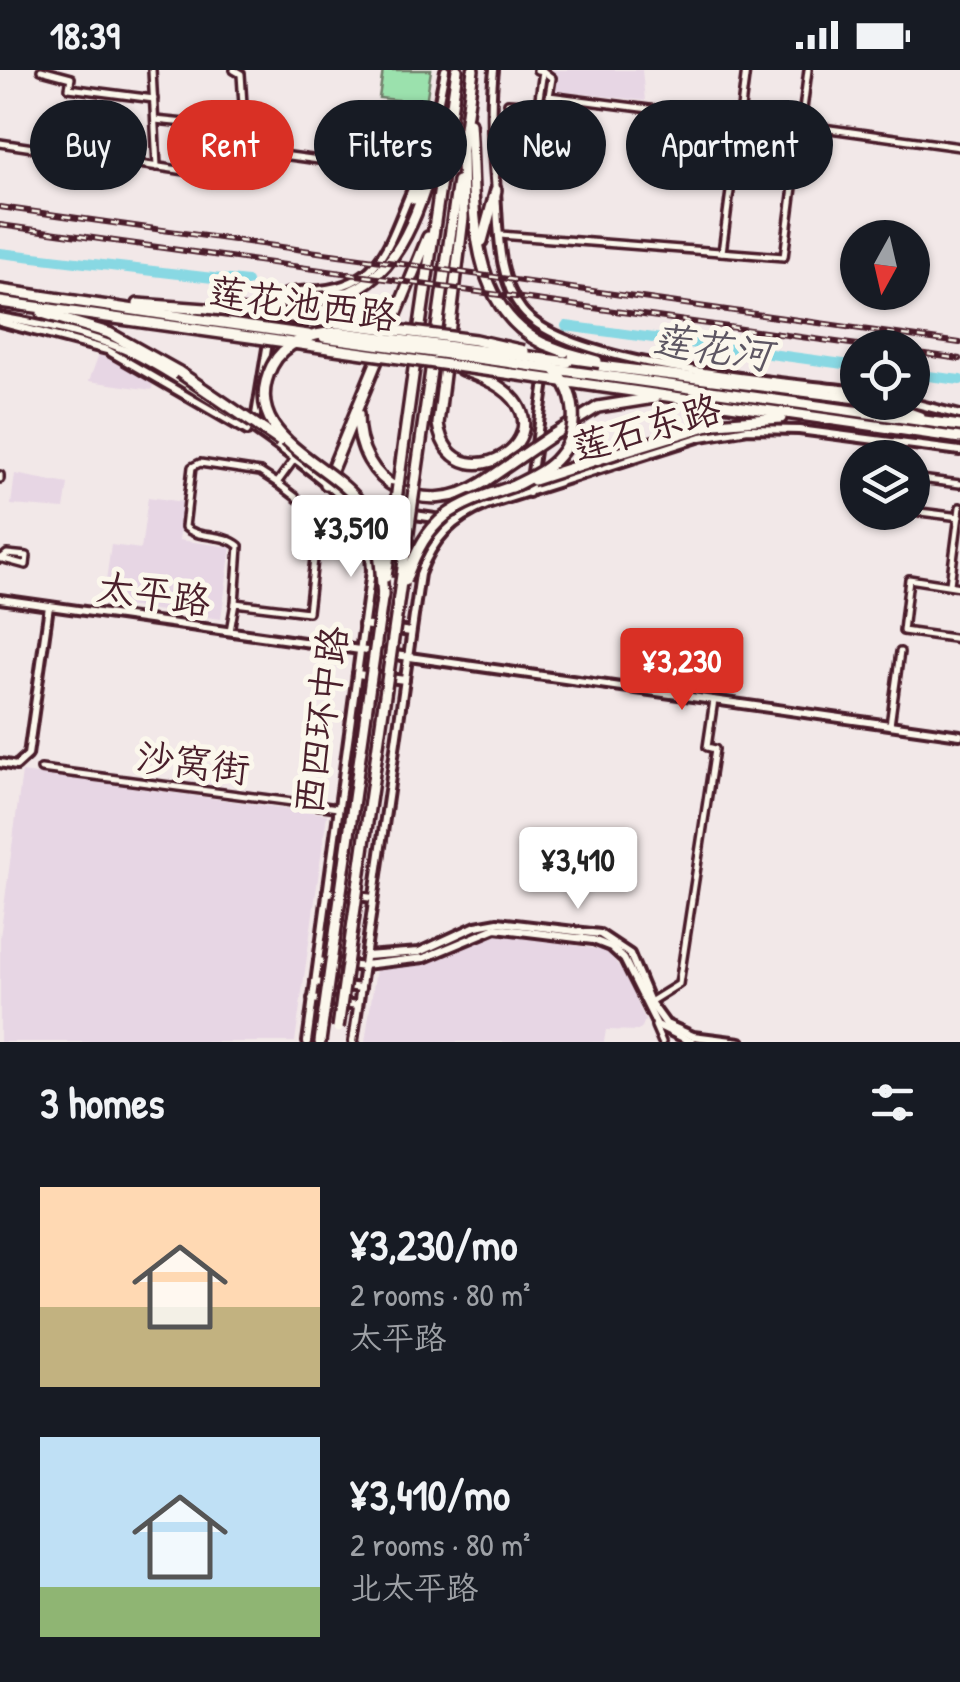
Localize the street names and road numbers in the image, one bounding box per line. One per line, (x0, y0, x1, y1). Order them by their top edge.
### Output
street label: 莲花池西路 (205, 264, 401, 342)
street label: 莲石东路 (566, 381, 726, 473)
street label: 太平路 (94, 559, 214, 627)
street label: 西四环中路 (281, 622, 359, 818)
street label: 沙窝街 (133, 729, 253, 795)

